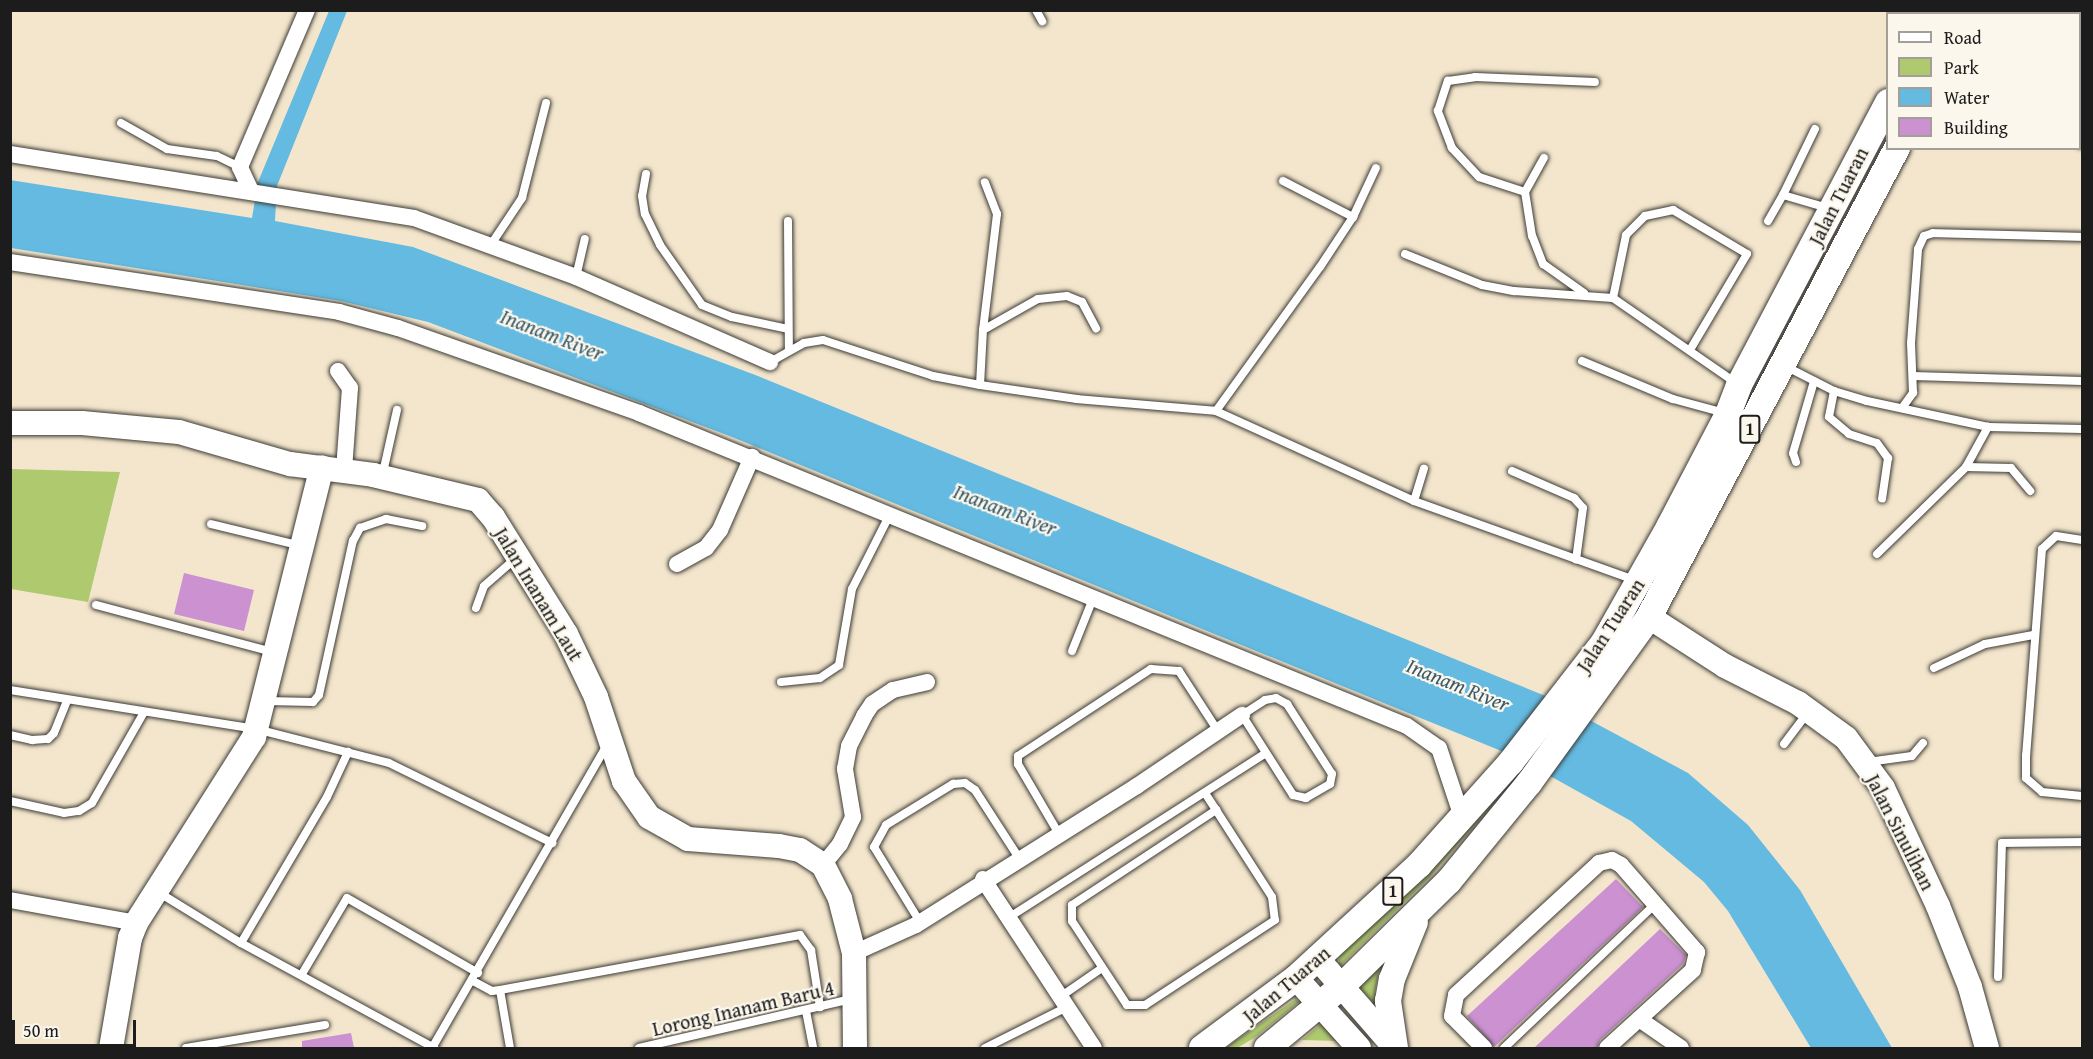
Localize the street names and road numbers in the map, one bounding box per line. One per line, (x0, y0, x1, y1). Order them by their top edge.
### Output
street label: Jalan Tuaran (1803, 143, 1873, 249)
road number: 1 (1738, 414, 1762, 444)
street label: Jalan Inanam Laut (490, 523, 588, 665)
street label: Jalan Tuaran (1571, 574, 1649, 676)
street label: Jalan Sinulihan (1861, 770, 1941, 894)
road number: 1 (1381, 876, 1405, 906)
street label: Jalan Tuaran (1237, 941, 1335, 1027)
street label: Lorong Inanam Baru 4 (650, 975, 836, 1041)

